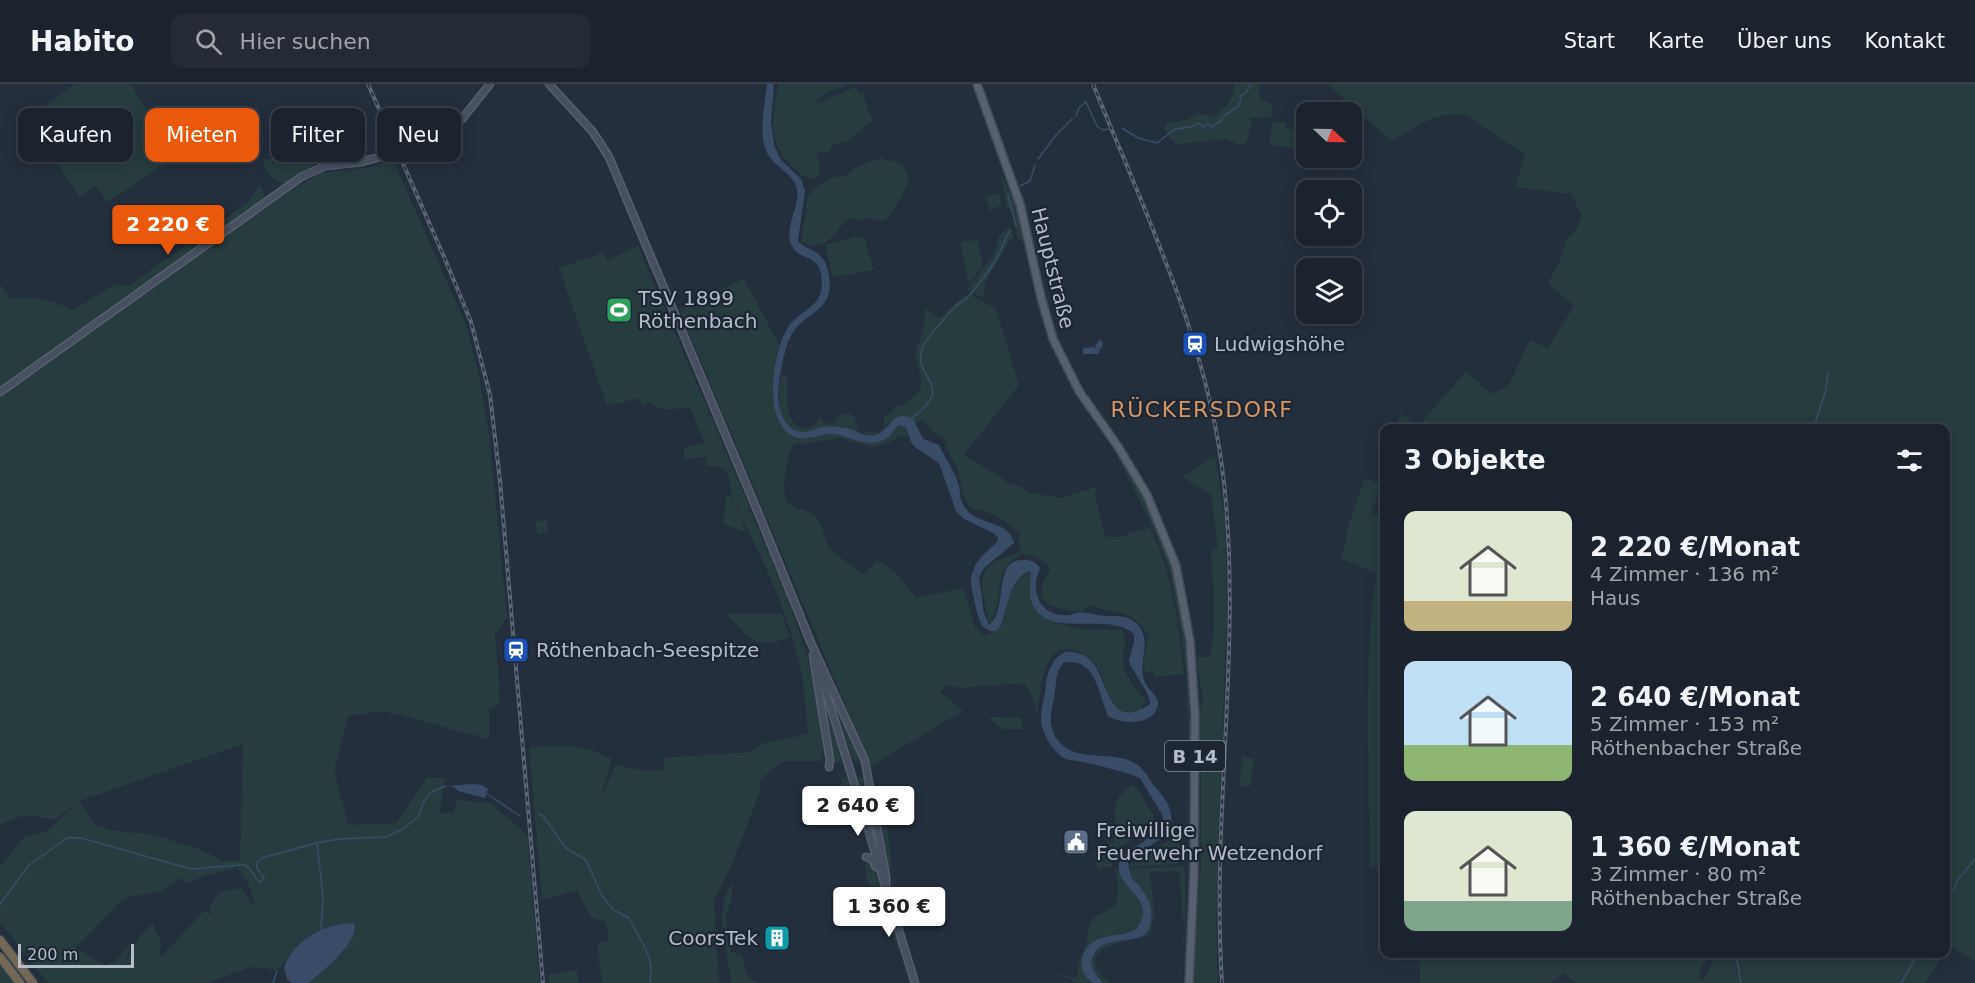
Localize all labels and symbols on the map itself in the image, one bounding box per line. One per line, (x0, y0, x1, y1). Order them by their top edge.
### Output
north arrow (1296, 102, 1362, 168)
pin: 2 220 € (113, 205, 223, 256)
street label: Hauptstraße (1026, 205, 1080, 331)
place label: TSV 1899 Röthenbach (637, 286, 757, 333)
sports icon: TSV 1899 Röthenbach (604, 295, 634, 325)
station icon: Ludwigshöhe (1180, 329, 1210, 359)
place label: Ludwigshöhe (1214, 332, 1345, 356)
district label: RÜCKERSDORF (1110, 397, 1294, 422)
station icon: Röthenbach-Seespitze (501, 635, 531, 665)
place label: Röthenbach-Seespitze (536, 638, 759, 662)
road number: B 14 (1165, 741, 1225, 771)
pin: 2 640 € (803, 786, 913, 837)
place label: Freiwillige Feuerwehr Wetzendorf (1096, 818, 1323, 865)
public building icon: Freiwillige Feuerwehr Wetzendorf (1061, 827, 1091, 857)
pin: 1 360 € (834, 887, 944, 938)
building icon: CoorsTek (762, 923, 792, 953)
place label: CoorsTek (668, 926, 758, 950)
scale bar (18, 941, 134, 968)

